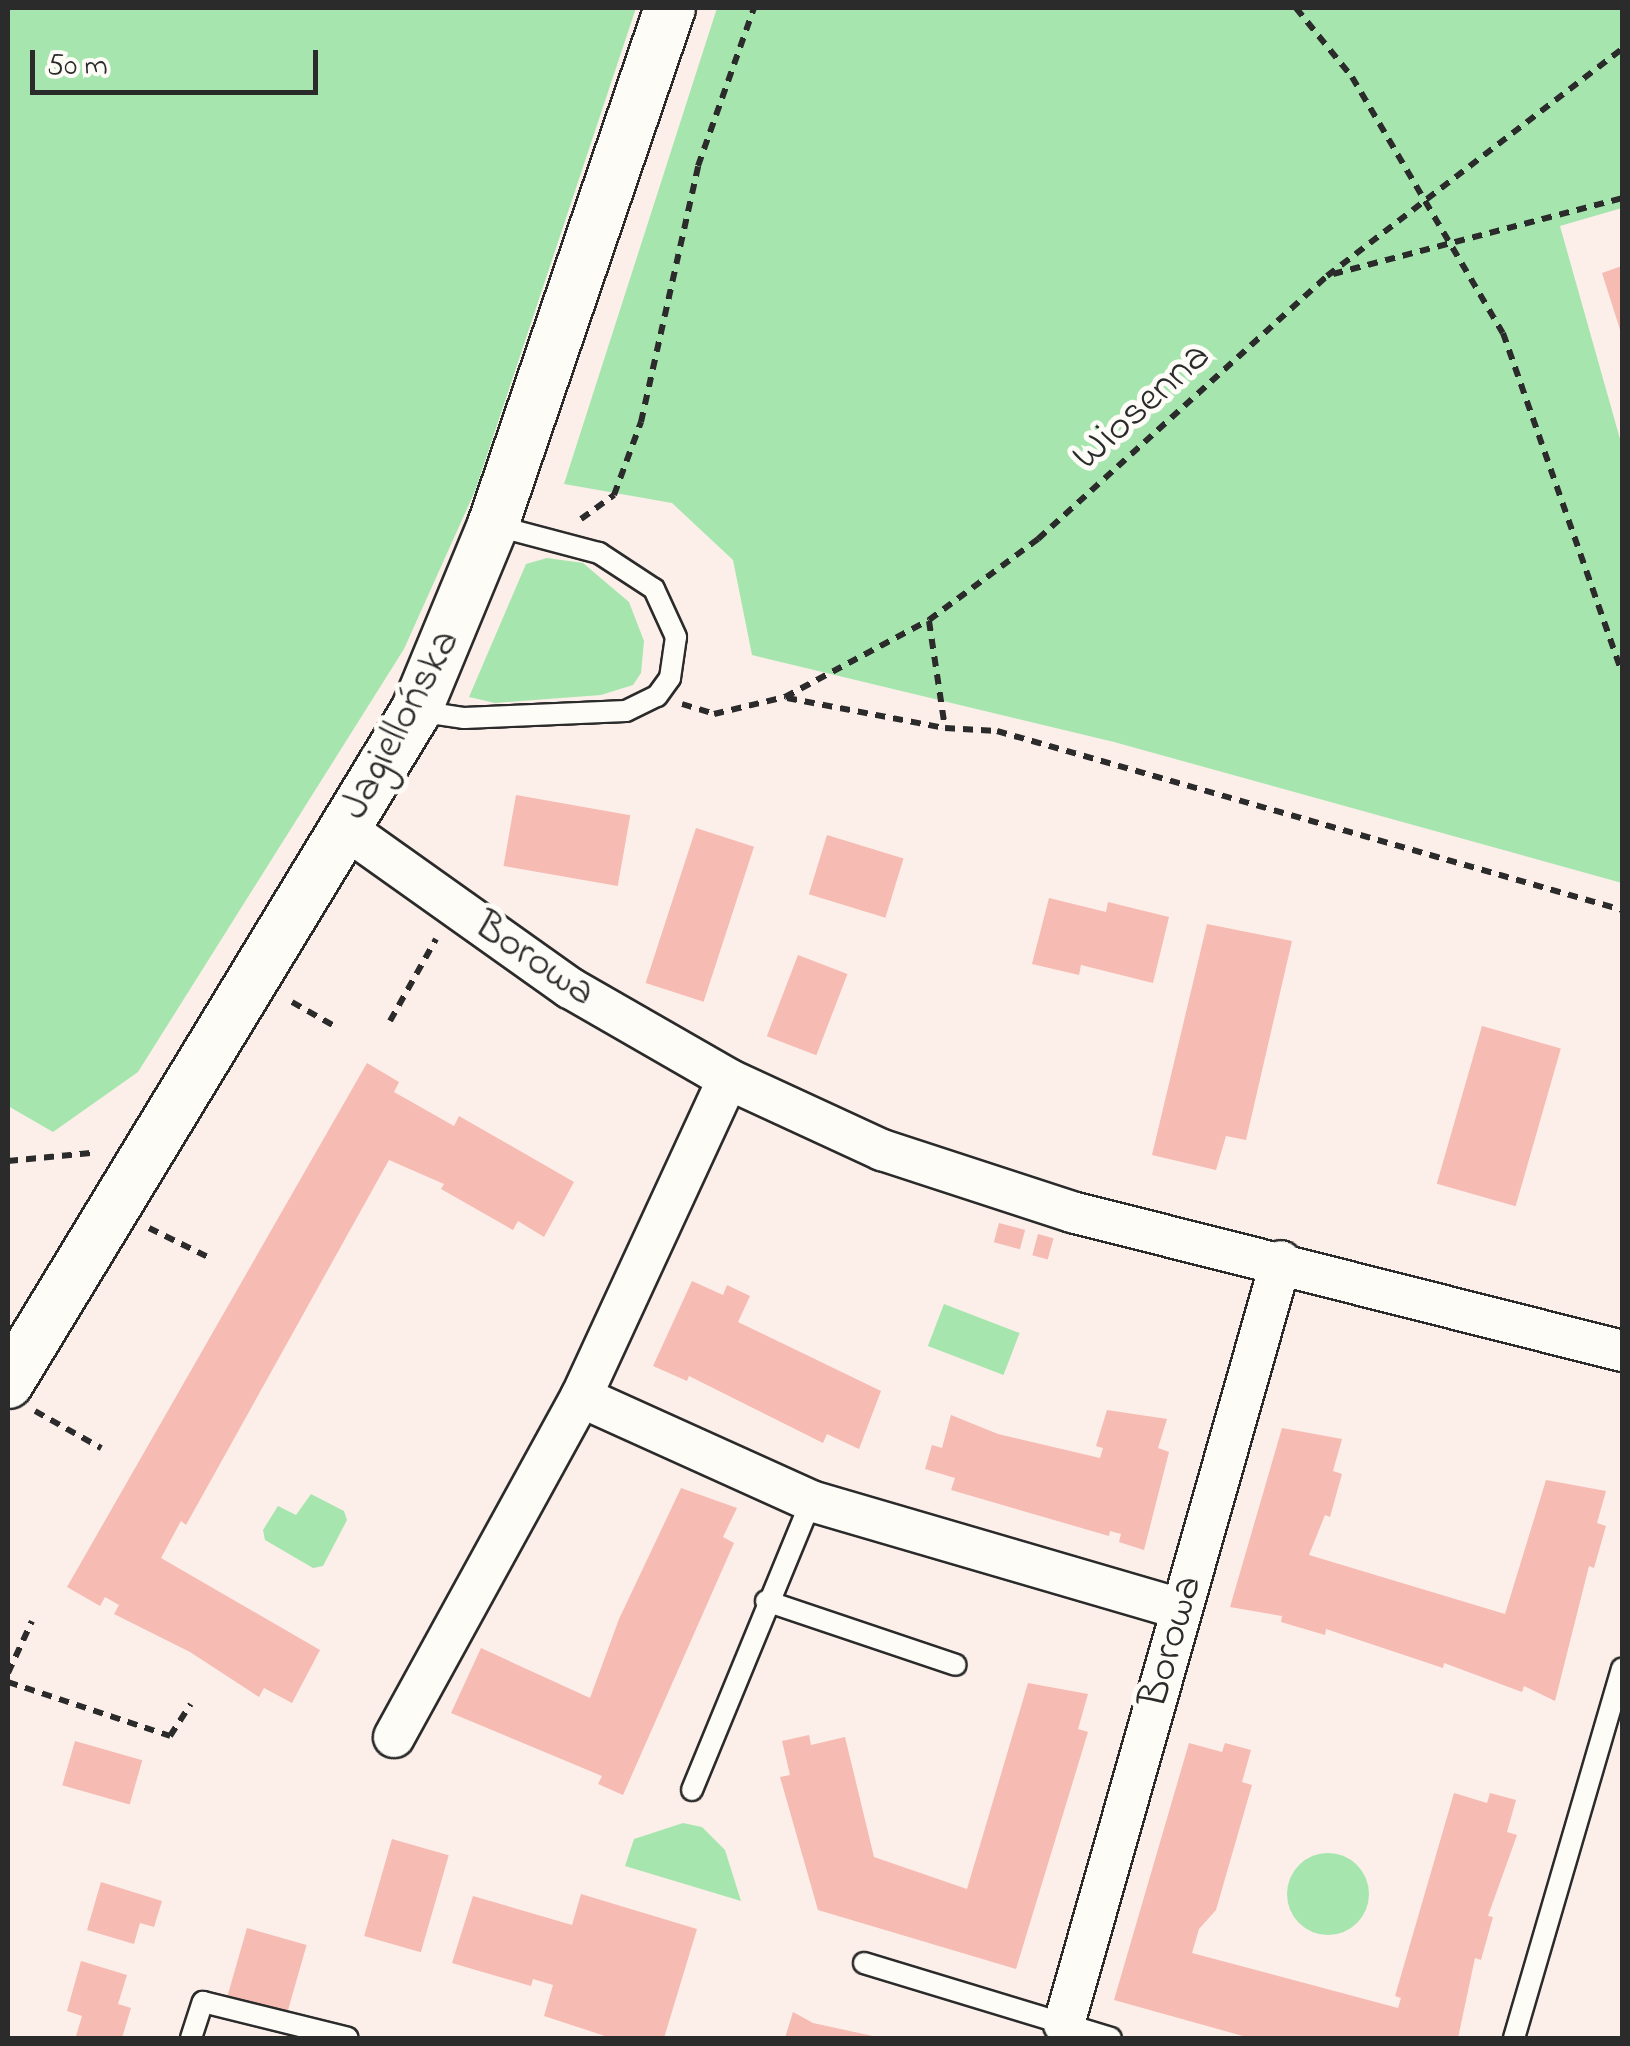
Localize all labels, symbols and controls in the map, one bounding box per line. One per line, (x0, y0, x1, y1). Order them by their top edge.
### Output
scale bar (35, 30, 322, 92)
text: 50 m (47, 45, 108, 89)
street label: Wiosenna (1063, 332, 1221, 482)
street label: Jagiellońska (330, 622, 472, 828)
street label: Borowa (464, 901, 604, 1019)
street label: Borowa (1129, 1570, 1215, 1714)

